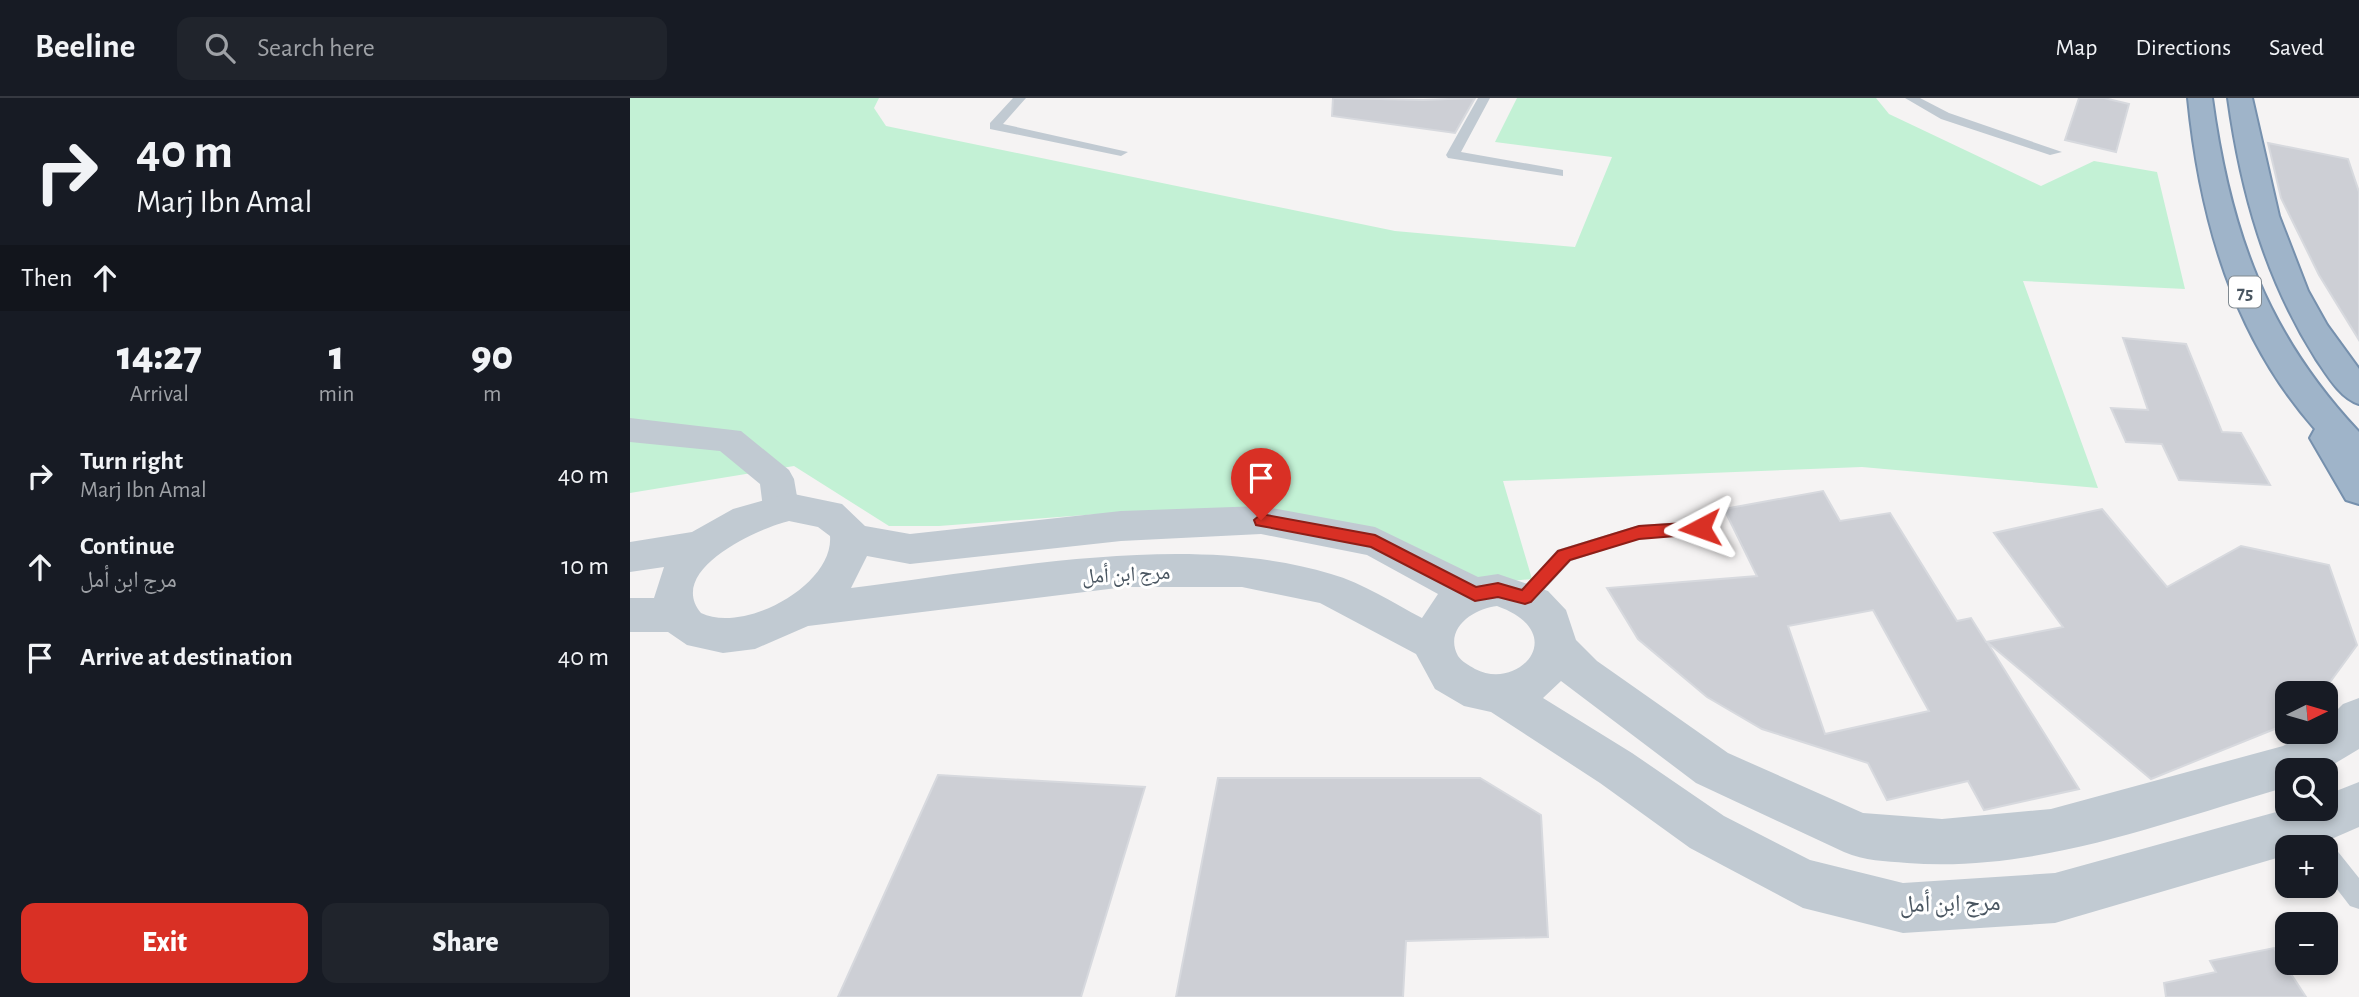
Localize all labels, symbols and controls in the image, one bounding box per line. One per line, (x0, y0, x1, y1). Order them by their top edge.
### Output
search box (177, 17, 667, 80)
icon: search (201, 29, 239, 67)
text: Beeline (35, 31, 135, 64)
text: Search here (257, 35, 375, 61)
text: Map (2055, 36, 2097, 60)
text: Directions (2135, 36, 2231, 60)
text: Saved (2269, 36, 2324, 60)
icon: right (21, 126, 112, 217)
text: 40 m (136, 128, 233, 177)
text: Marj Ibn Amal (136, 186, 312, 218)
icon: ahead (86, 259, 124, 297)
text: Then (21, 265, 72, 291)
road number: 75 (2229, 276, 2261, 308)
text: 14:27 (117, 335, 202, 377)
text: 1 (329, 335, 344, 377)
text: 90 (471, 335, 513, 377)
text: Arrival (130, 383, 189, 406)
text: min (319, 383, 354, 406)
text: m (483, 383, 501, 406)
text: Turn right (80, 448, 183, 474)
pin (1231, 448, 1291, 520)
icon: right (21, 457, 59, 495)
icon: arrive (1242, 459, 1280, 497)
text: 40 m (558, 462, 609, 488)
text: Marj Ibn Amal (80, 479, 207, 502)
position arrow (1663, 491, 1737, 565)
text: Continue (80, 533, 175, 559)
icon: ahead (21, 548, 59, 586)
text: 10 m (561, 553, 609, 579)
street label: مرج ابن أمل (1081, 559, 1171, 589)
text: مرج ابن أمل (80, 569, 177, 592)
icon: arrive (21, 639, 59, 677)
text: Arrive at destination (80, 644, 293, 670)
text: 40 m (558, 644, 609, 670)
north arrow (2275, 681, 2338, 744)
map controls (2275, 681, 2338, 975)
button: search (2275, 758, 2338, 821)
button: + (2275, 835, 2338, 898)
street label: مرج ابن أمل (1899, 888, 2001, 919)
button: Exit (21, 903, 308, 983)
button: Share (322, 903, 609, 983)
button: − (2275, 912, 2338, 975)

